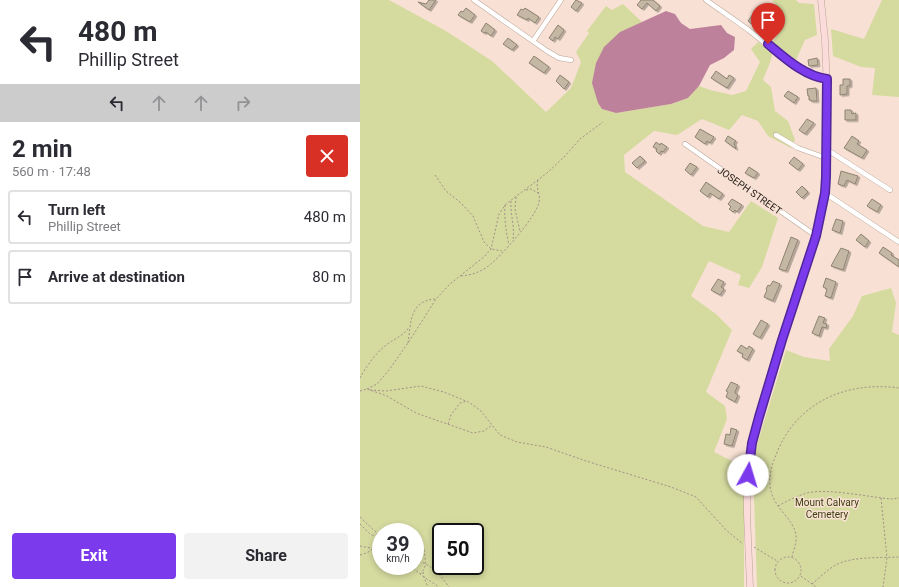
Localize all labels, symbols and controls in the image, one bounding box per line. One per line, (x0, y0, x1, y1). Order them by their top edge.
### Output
pin (751, 3, 785, 44)
icon: arrive (757, 9, 779, 31)
text: 480 m (78, 15, 157, 48)
icon: left (12, 16, 64, 68)
text: Phillip Street (78, 49, 179, 70)
icon: left (106, 92, 128, 114)
icon: ahead (148, 92, 170, 114)
icon: ahead (190, 92, 212, 114)
icon: right (232, 92, 254, 114)
text: 2 min (12, 135, 72, 163)
button: close (306, 135, 348, 177)
text: 560 m · 17:48 (12, 164, 91, 179)
street label: JOSEPH STREET (716, 164, 784, 217)
text: Turn left (48, 201, 105, 219)
icon: left (14, 206, 36, 228)
text: 480 m (304, 208, 346, 226)
text: Phillip Street (48, 219, 121, 234)
icon: arrive (14, 266, 36, 288)
text: Arrive at destination (48, 268, 185, 286)
text: 80 m (312, 268, 346, 286)
position arrow (727, 454, 769, 496)
park label: Mount Calvary Cemetery (795, 497, 859, 520)
speed limit sign: 50 (432, 523, 484, 575)
text: 39 (387, 532, 409, 556)
button: Exit (12, 533, 176, 579)
button: Share (184, 533, 348, 579)
text: km/h (386, 553, 410, 564)

